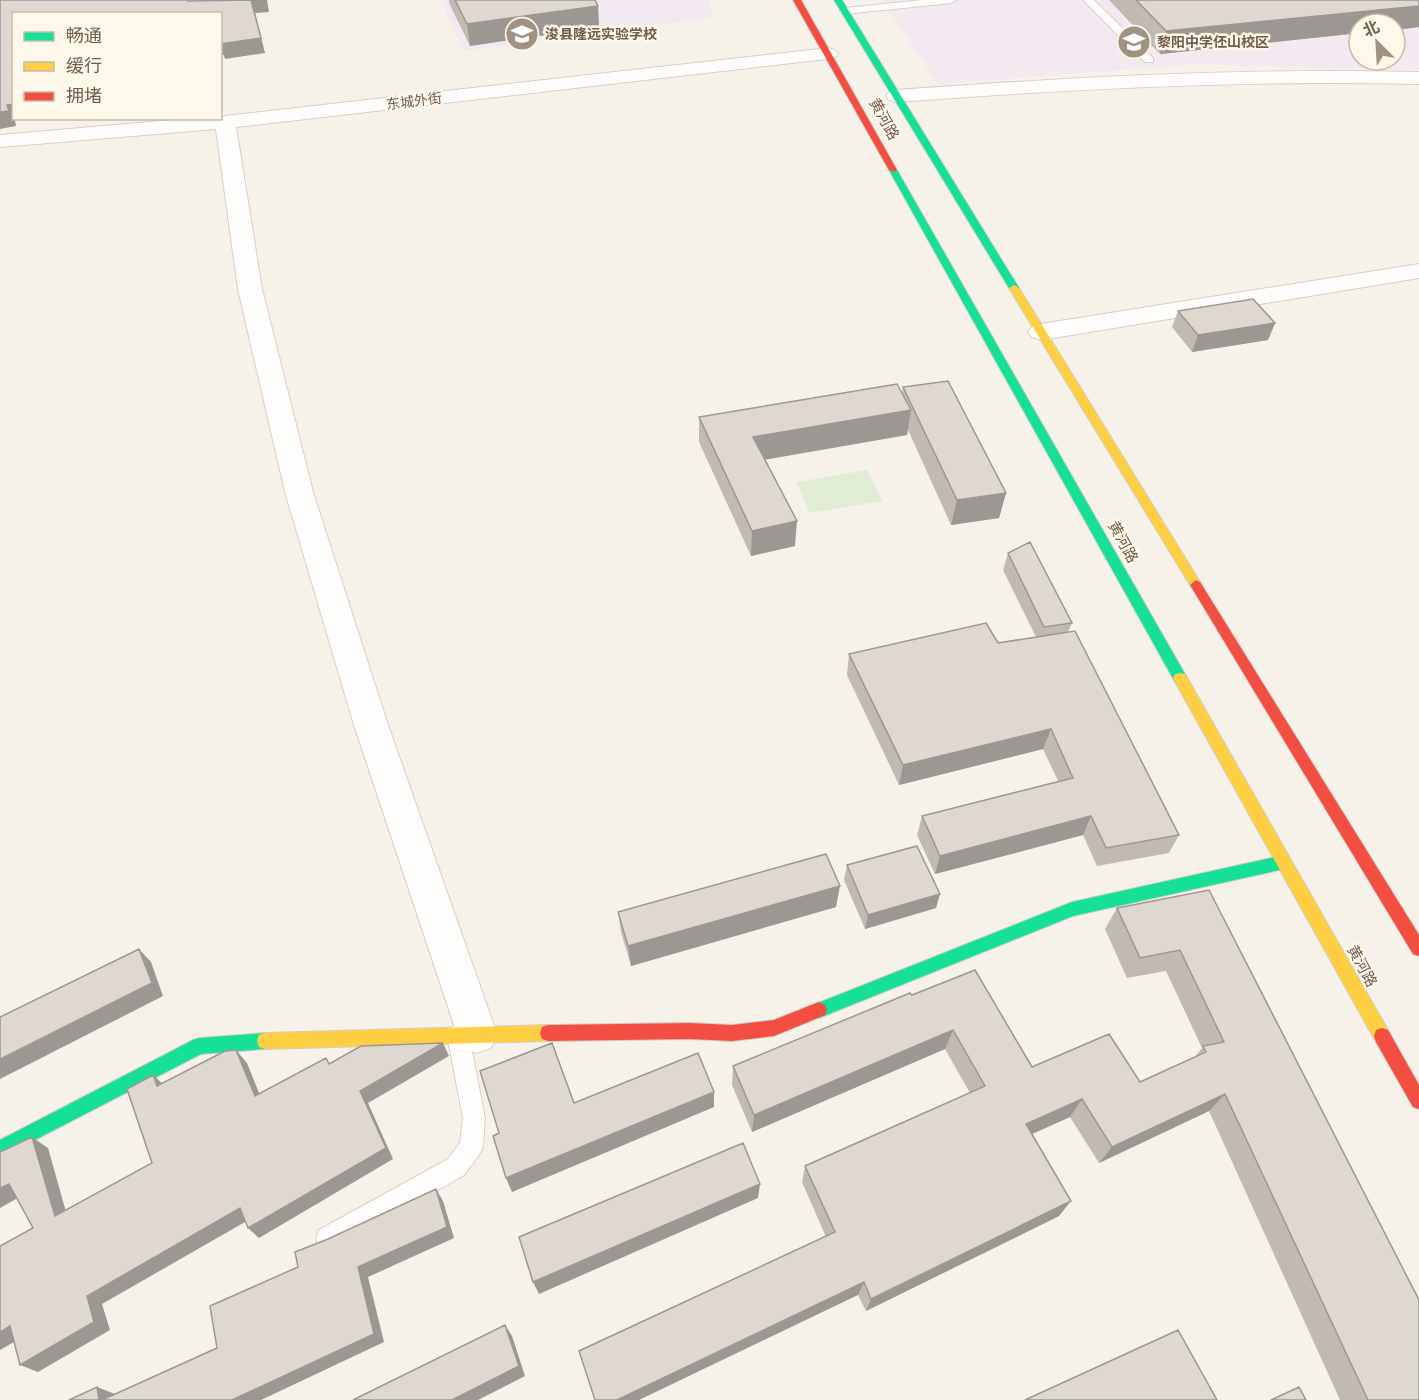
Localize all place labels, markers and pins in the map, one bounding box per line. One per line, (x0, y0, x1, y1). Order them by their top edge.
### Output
school or university icon: 浚县隆远实验学校 (504, 16, 540, 52)
school or university icon: 黎阳中学伾山校区 (1116, 24, 1152, 60)
place label: 浚县隆远实验学校 (545, 26, 657, 42)
place label: 黎阳中学伾山校区 (1157, 34, 1269, 50)

